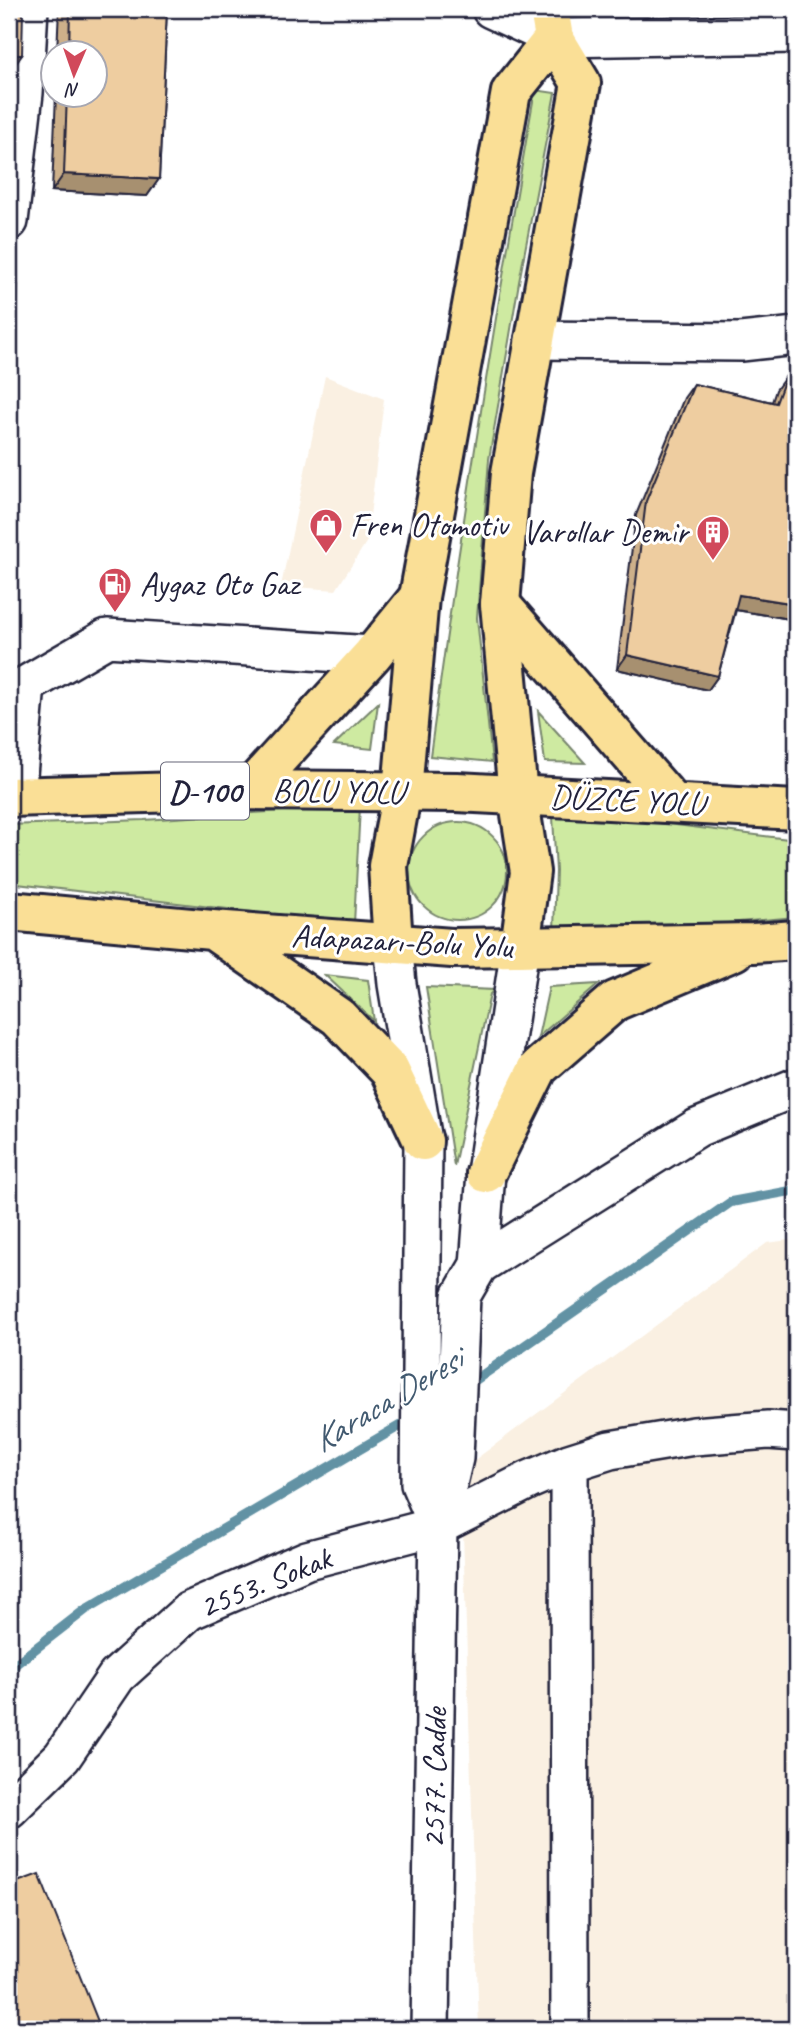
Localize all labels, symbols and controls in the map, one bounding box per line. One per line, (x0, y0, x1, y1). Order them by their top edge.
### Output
north arrow (38, 38, 108, 108)
text: N (64, 78, 80, 102)
place label: Fren Otomotiv (350, 504, 510, 546)
shop icon: Fren Otomotiv (307, 506, 345, 555)
place label: Varollar Demir (523, 511, 691, 553)
building icon: Varollar Demir (694, 513, 732, 562)
place label: Aygaz Oto Gaz (140, 563, 302, 605)
fuel station icon: Aygaz Oto Gaz (96, 565, 134, 614)
road number: D-100 (161, 762, 249, 820)
street label: BOLU YOLU (272, 769, 410, 813)
street label: DÜZCE YOLU (549, 775, 710, 825)
street label: Adapazarı-Bolu Yolu (291, 914, 515, 968)
water label: Karaca Deresi (304, 1333, 478, 1462)
street label: 2553. Sokak (193, 1536, 339, 1627)
street label: 2577. Cadde (412, 1705, 456, 1849)

